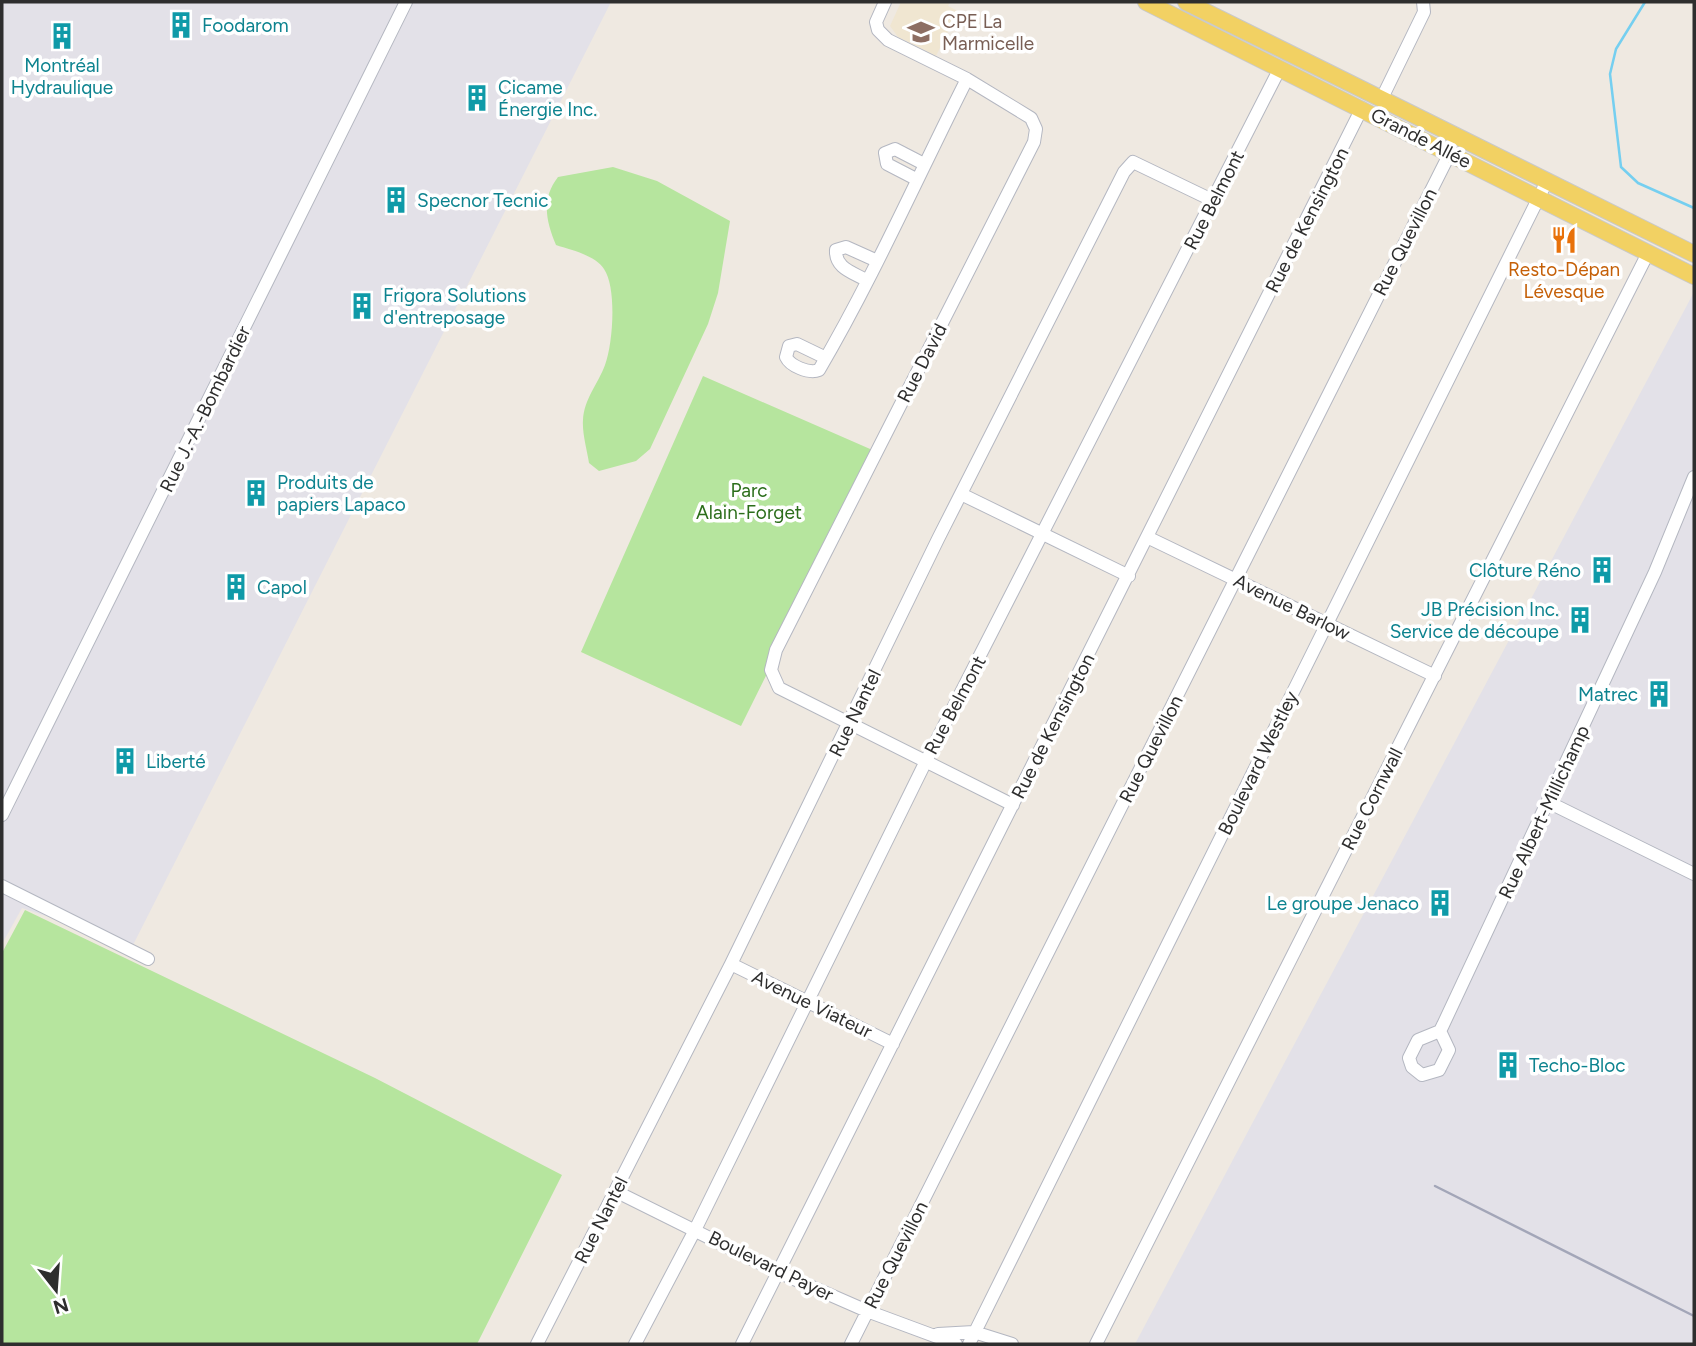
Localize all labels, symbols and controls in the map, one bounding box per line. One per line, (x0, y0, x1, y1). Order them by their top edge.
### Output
building icon: Foodarom (166, 10, 196, 40)
place label: CPE La Marmicelle (942, 10, 1034, 55)
place label: Foodarom (202, 14, 289, 37)
school or university icon: CPE La Marmicelle (906, 17, 936, 47)
building icon: Montréal Hydraulique (47, 21, 77, 51)
place label: Montréal Hydraulique (11, 54, 113, 99)
place label: Cicame Énergie Inc. (498, 76, 597, 121)
building icon: Cicame Énergie Inc. (462, 83, 492, 113)
street label: Grande Allée (1367, 103, 1475, 173)
street label: Rue de Kensington (1260, 144, 1354, 296)
street label: Rue Belmont (1179, 146, 1249, 254)
street label: Rue Quevillon (1368, 184, 1442, 300)
building icon: Specnor Tecnic (381, 185, 411, 215)
place label: Specnor Tecnic (417, 189, 549, 212)
restaurant icon: Resto-Dépan Lévesque (1549, 225, 1579, 255)
place label: Resto-Dépan Lévesque (1508, 258, 1620, 303)
place label: Frigora Solutions d'entreposage (383, 284, 527, 329)
building icon: Frigora Solutions d'entreposage (347, 291, 377, 321)
street label: Rue David (892, 320, 952, 406)
street label: Rue J.-A.-Bombardier (155, 321, 256, 496)
place label: Produits de papiers Lapaco (277, 471, 406, 516)
building icon: Produits de papiers Lapaco (241, 478, 271, 508)
park label: Parc Alain-Forget (696, 479, 802, 524)
building icon: Clôture Réno (1587, 555, 1617, 585)
place label: Clôture Réno (1469, 559, 1581, 582)
street label: Avenue Barlow (1230, 569, 1354, 645)
building icon: Capol (221, 572, 251, 602)
place label: Capol (257, 576, 307, 599)
place label: JB Précision Inc. Service de découpe (1390, 598, 1559, 643)
building icon: JB Précision Inc. Service de découpe (1565, 605, 1595, 635)
street label: Rue de Kensington (1006, 650, 1100, 802)
street label: Rue Belmont (919, 652, 991, 758)
street label: Rue Nantel (824, 666, 886, 760)
building icon: Matrec (1644, 679, 1674, 709)
place label: Matrec (1578, 683, 1638, 706)
street label: Boulevard Westley (1213, 687, 1303, 839)
street label: Rue Quevillon (1114, 691, 1188, 807)
street label: Rue Albert-Millichamp (1494, 722, 1594, 902)
street label: Rue Cornwall (1336, 744, 1408, 854)
building icon: Liberté (110, 746, 140, 776)
place label: Liberté (146, 750, 206, 773)
building icon: Le groupe Jenaco (1425, 888, 1455, 918)
place label: Le groupe Jenaco (1267, 892, 1419, 915)
street label: Avenue Viateur (748, 965, 876, 1043)
building icon: Techo-Bloc (1493, 1050, 1523, 1080)
place label: Techo-Bloc (1529, 1054, 1626, 1077)
street label: Rue Nantel (569, 1173, 633, 1267)
street label: Rue Quevillon (859, 1197, 933, 1313)
street label: Boulevard Payer (705, 1226, 838, 1306)
north arrow (21, 1255, 91, 1325)
text: N (50, 1293, 71, 1319)

